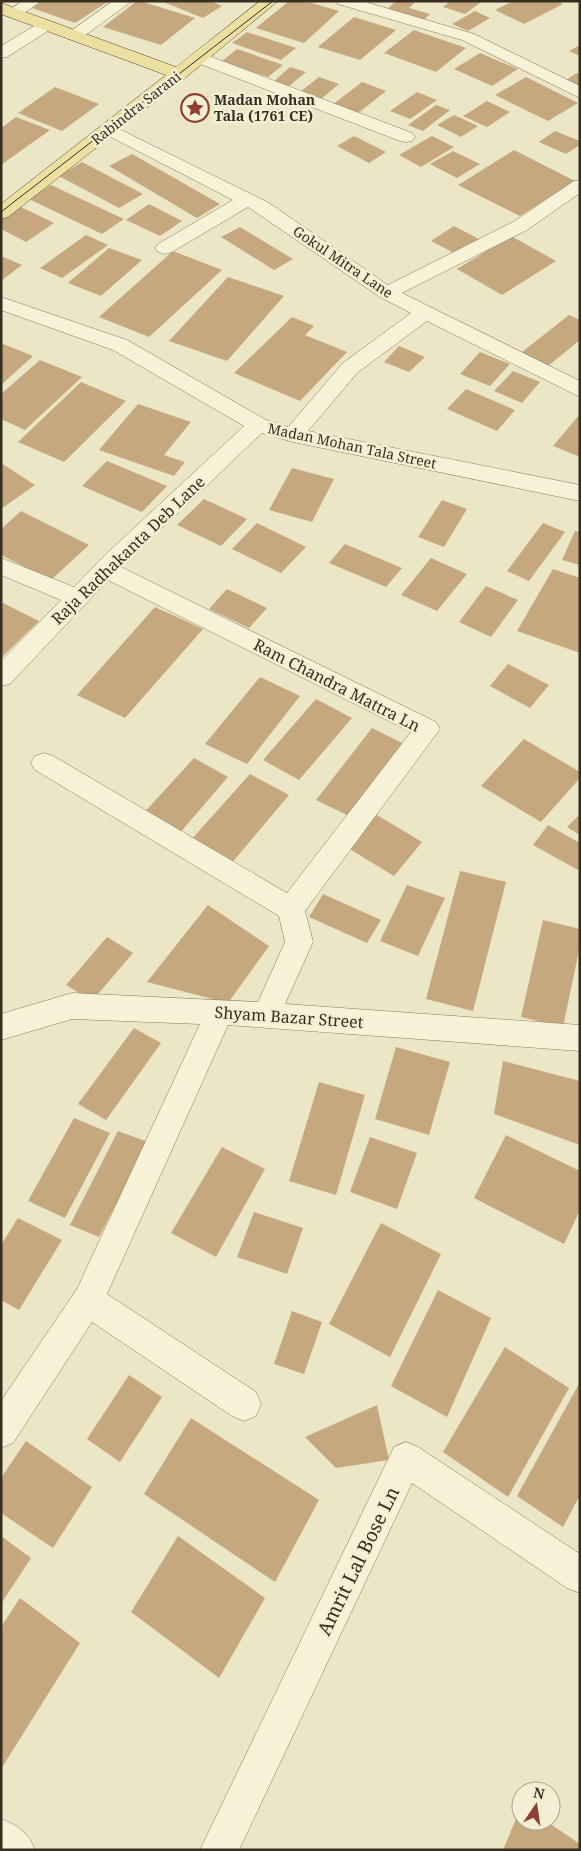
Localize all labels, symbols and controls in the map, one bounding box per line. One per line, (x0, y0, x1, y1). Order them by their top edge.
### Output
street label: Rabindra Sarani (87, 66, 185, 149)
place label: Madan Mohan Tala (1761 CE) (214, 90, 315, 125)
place icon: Madan Mohan Tala (1761 CE) (180, 93, 210, 123)
street label: Gokul Mitra Lane (290, 221, 397, 302)
street label: Madan Mohan Tala Street (266, 418, 438, 473)
street label: Raja Radhakanta Deb Lane (46, 471, 210, 629)
street label: Ram Chandra Mattra Ln (250, 633, 424, 737)
street label: Shyam Bazar Street (214, 1001, 364, 1033)
street label: Amrit Lal Bose Ln (311, 1482, 405, 1640)
north arrow (511, 1781, 561, 1831)
text: N (532, 1782, 547, 1803)

